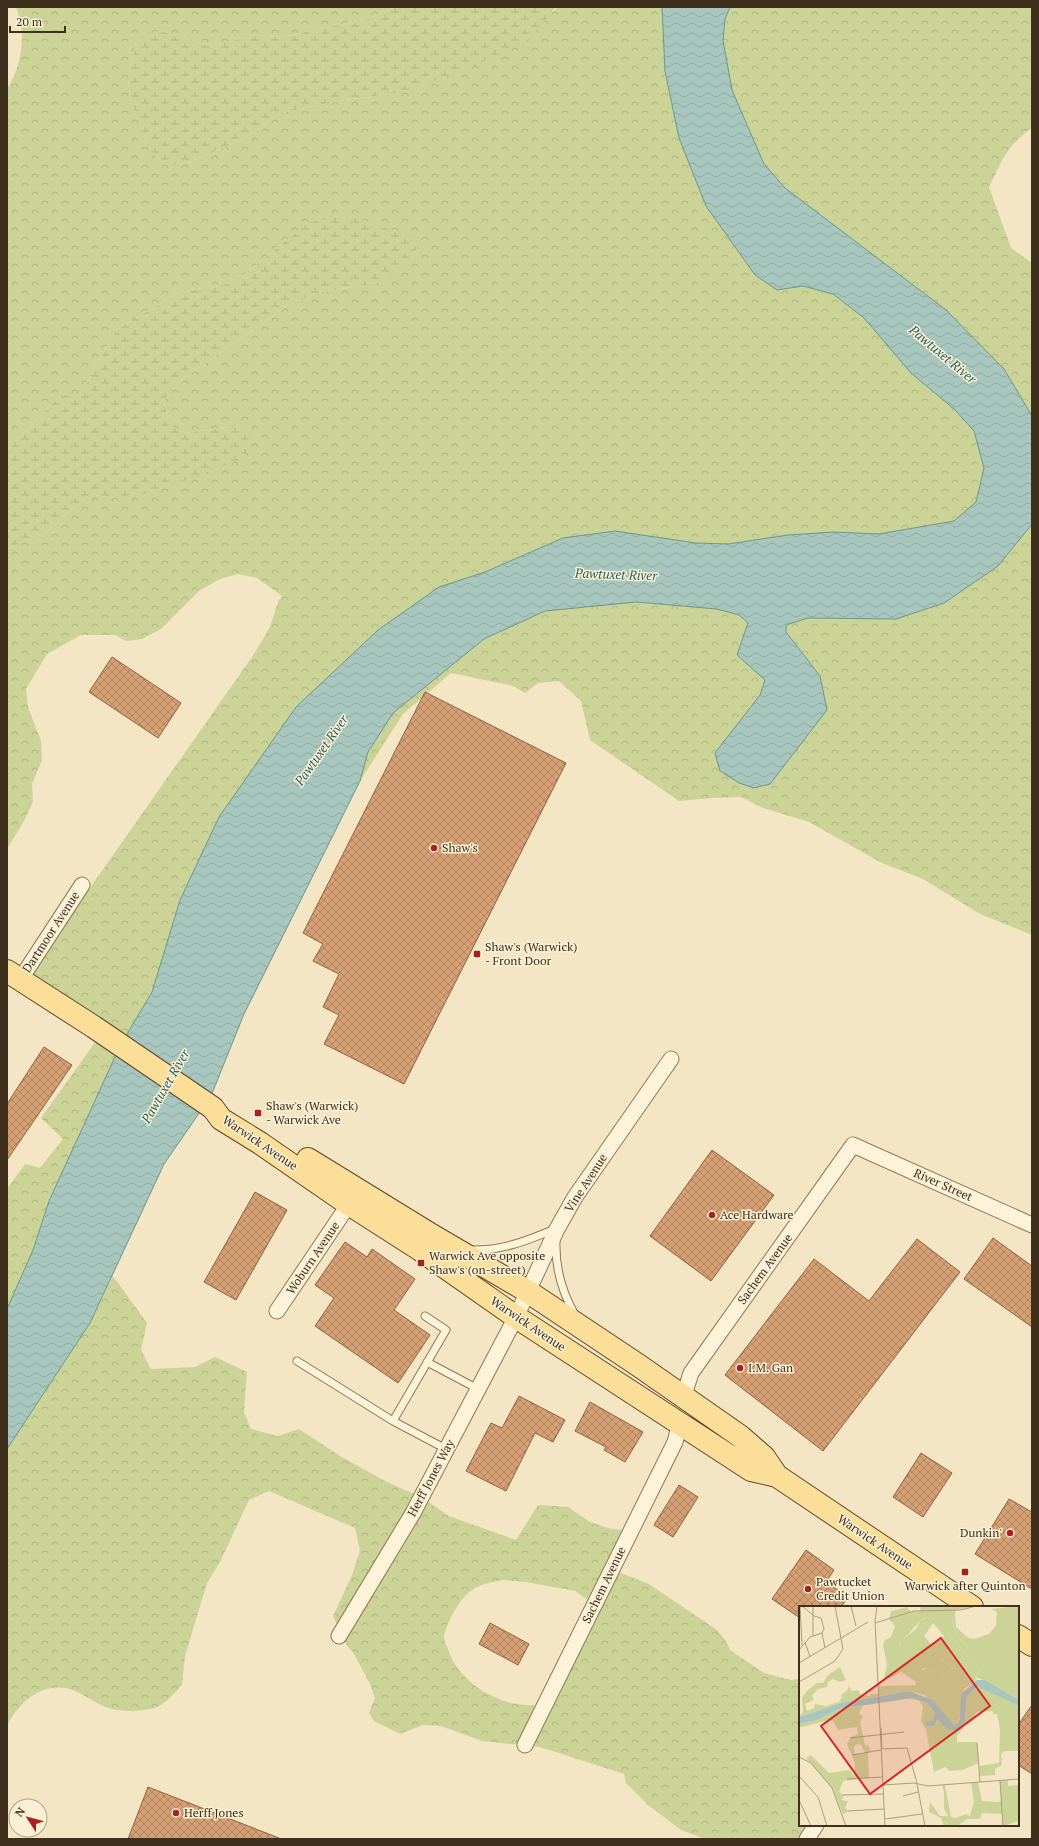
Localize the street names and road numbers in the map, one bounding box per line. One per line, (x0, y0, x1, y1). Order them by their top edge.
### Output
street label: Dartmoor Avenue (19, 888, 82, 975)
street label: Warwick Avenue (220, 1112, 301, 1173)
street label: Vine Avenue (561, 1151, 610, 1215)
street label: River Street (912, 1165, 975, 1204)
street label: Woburn Avenue (283, 1219, 342, 1297)
street label: Sachem Avenue (734, 1231, 795, 1307)
street label: Warwick Avenue (488, 1293, 569, 1354)
street label: Herff Jones Way (404, 1436, 458, 1519)
street label: Warwick Avenue (835, 1511, 916, 1572)
street label: Sachem Avenue (579, 1544, 629, 1626)

